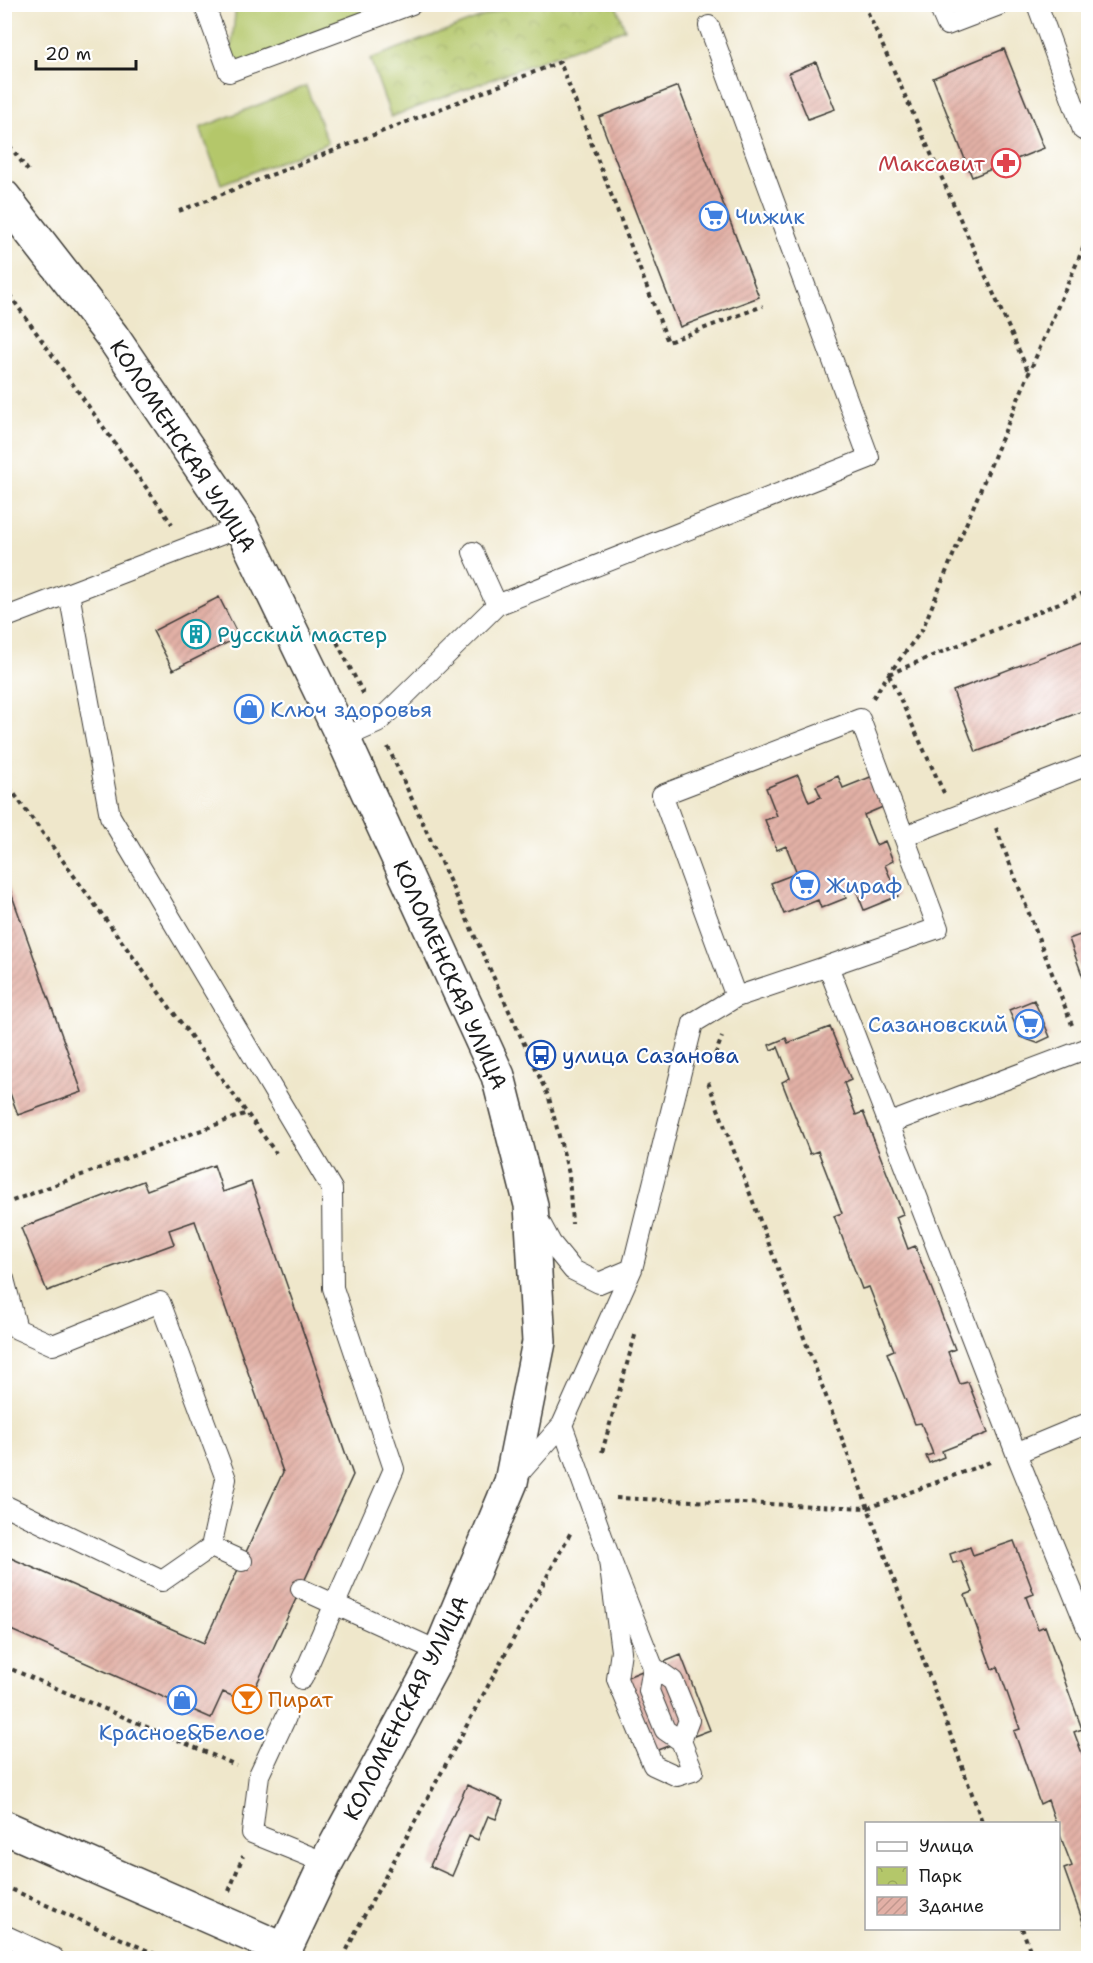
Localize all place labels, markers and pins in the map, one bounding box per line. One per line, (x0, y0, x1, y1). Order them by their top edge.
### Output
pharmacy icon: Максавит (990, 147, 1022, 179)
place label: Максавит (878, 149, 986, 178)
supermarket icon: Чижик (698, 200, 730, 232)
place label: Чижик (735, 202, 805, 231)
building icon: Русский мастер (180, 618, 212, 650)
place label: Русский мастер (217, 620, 387, 649)
shop icon: Ключ здоровья (233, 693, 265, 725)
place label: Ключ здоровья (270, 695, 432, 724)
supermarket icon: Жираф (789, 869, 821, 901)
place label: Жираф (826, 871, 902, 900)
supermarket icon: Сазановский (1013, 1008, 1045, 1040)
place label: Сазановский (868, 1010, 1008, 1039)
bus stop icon: улица Сазанова (525, 1039, 557, 1071)
place label: улица Сазанова (562, 1041, 739, 1070)
bar icon: Пират (231, 1683, 263, 1715)
shop icon: Красное&Белое (166, 1684, 198, 1716)
place label: Пират (268, 1685, 334, 1714)
place label: Красное&Белое (99, 1718, 265, 1747)

